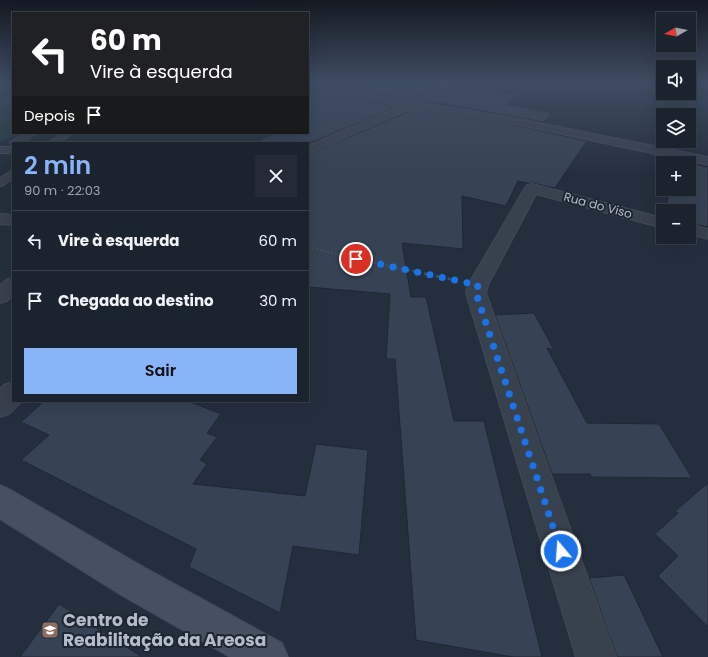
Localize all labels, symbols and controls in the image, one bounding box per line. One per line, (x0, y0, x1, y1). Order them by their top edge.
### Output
north arrow (656, 12, 696, 52)
map controls (656, 12, 696, 244)
text: 60 m (90, 21, 162, 60)
icon: left (24, 28, 76, 80)
text: Vire à esquerda (90, 59, 233, 84)
button: sound (656, 60, 696, 100)
icon: arrive (83, 104, 105, 126)
text: Depois (24, 105, 75, 126)
button: layers (656, 108, 696, 148)
text: 2 min (24, 149, 91, 182)
button: close (255, 155, 297, 197)
button: + (656, 156, 696, 196)
text: 90 m · 22:03 (24, 181, 100, 200)
street label: Rua do Viso (562, 188, 634, 222)
button: − (656, 204, 696, 244)
icon: left (24, 230, 46, 252)
text: Vire à esquerda (58, 230, 180, 251)
text: 60 m (259, 230, 297, 251)
pin (339, 242, 373, 276)
icon: arrive (345, 248, 367, 270)
icon: arrive (24, 290, 46, 312)
text: Chegada ao destino (58, 290, 214, 311)
text: 30 m (259, 290, 297, 311)
button: Sair (24, 348, 297, 394)
position arrow (540, 530, 582, 572)
place label: Centro de Reabilitação da Areosa (63, 608, 266, 652)
school or university icon: Centro de Reabilitação da Areosa (40, 620, 60, 640)

